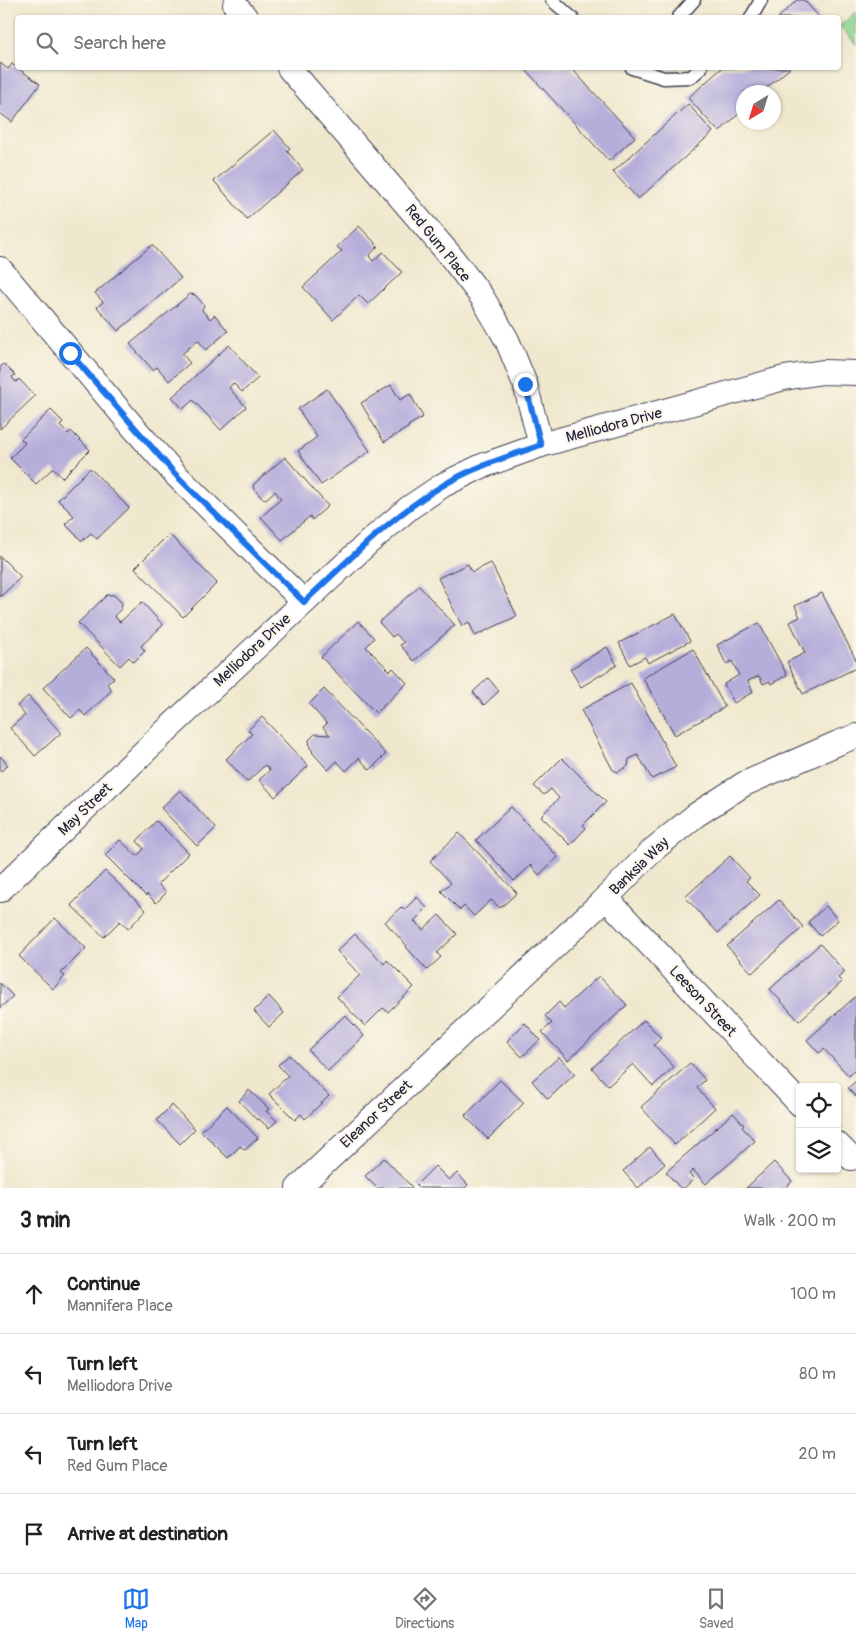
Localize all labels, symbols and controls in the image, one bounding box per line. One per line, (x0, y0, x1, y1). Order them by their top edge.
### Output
search box (15, 15, 841, 70)
icon: search (33, 29, 61, 57)
text: Search here (73, 31, 166, 55)
north arrow (736, 85, 781, 130)
street label: Red Gum Place (401, 201, 475, 286)
route start (59, 342, 82, 365)
route end (514, 373, 537, 396)
street label: Melliodora Drive (564, 403, 665, 447)
street label: Melliodora Drive (210, 609, 295, 691)
street label: May Street (54, 778, 117, 840)
street label: Banksia Way (606, 833, 674, 899)
street label: Leeson Street (665, 962, 741, 1042)
street label: Eleanor Street (336, 1076, 417, 1152)
map controls (796, 1083, 841, 1173)
button: locate (796, 1083, 841, 1128)
button: layers (796, 1128, 841, 1173)
text: 3 min (20, 1207, 70, 1234)
text: Walk · 200 m (744, 1211, 836, 1231)
text: Continue (67, 1272, 140, 1296)
icon: ahead (20, 1280, 48, 1308)
text: 100 m (790, 1284, 836, 1304)
text: Mannifera Place (67, 1296, 173, 1316)
text: Turn left (67, 1352, 137, 1376)
icon: left (20, 1360, 48, 1388)
text: 80 m (799, 1364, 836, 1384)
text: Melliodora Drive (67, 1376, 172, 1396)
text: Turn left (67, 1432, 137, 1456)
icon: left (20, 1440, 48, 1468)
text: 20 m (798, 1444, 836, 1464)
text: Red Gum Place (67, 1456, 167, 1476)
icon: arrive (20, 1520, 48, 1548)
text: Arrive at destination (67, 1522, 228, 1546)
tab: Map (122, 1585, 150, 1632)
tab: Directions (395, 1585, 454, 1632)
tab: Saved (699, 1585, 734, 1632)

